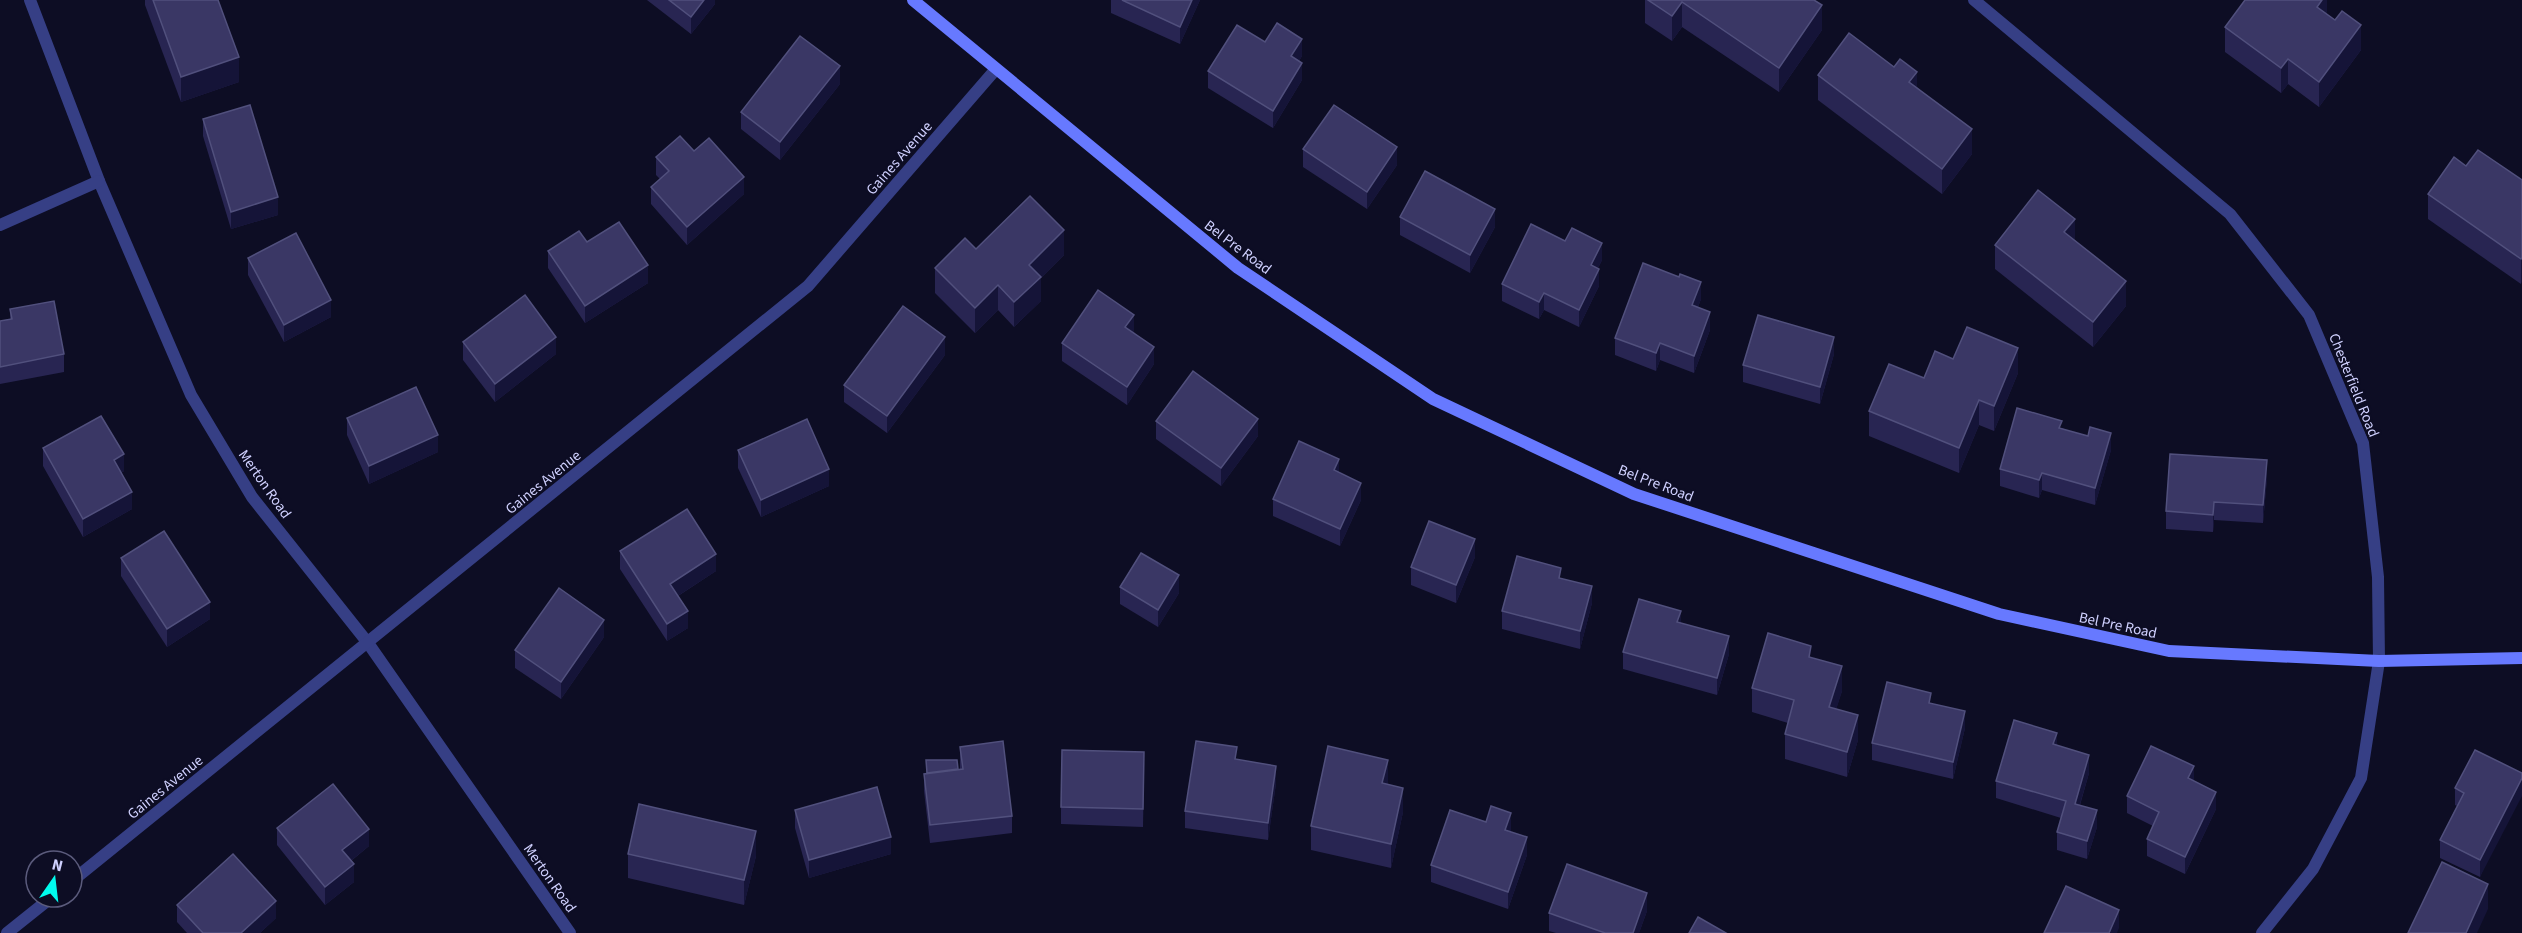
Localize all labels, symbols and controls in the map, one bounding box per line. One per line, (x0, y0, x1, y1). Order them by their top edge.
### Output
street label: Gaines Avenue (861, 117, 937, 200)
street label: Bel Pre Road (1200, 215, 1276, 280)
street label: Chesterfield Road (2323, 330, 2384, 440)
street label: Gaines Avenue (501, 445, 586, 519)
street label: Merton Road (233, 446, 296, 523)
street label: Bel Pre Road (1615, 459, 1697, 507)
street label: Bel Pre Road (2077, 607, 2159, 644)
street label: Gaines Avenue (123, 750, 208, 824)
street label: Merton Road (518, 840, 581, 917)
north arrow (24, 849, 84, 909)
text: N (50, 853, 65, 877)

